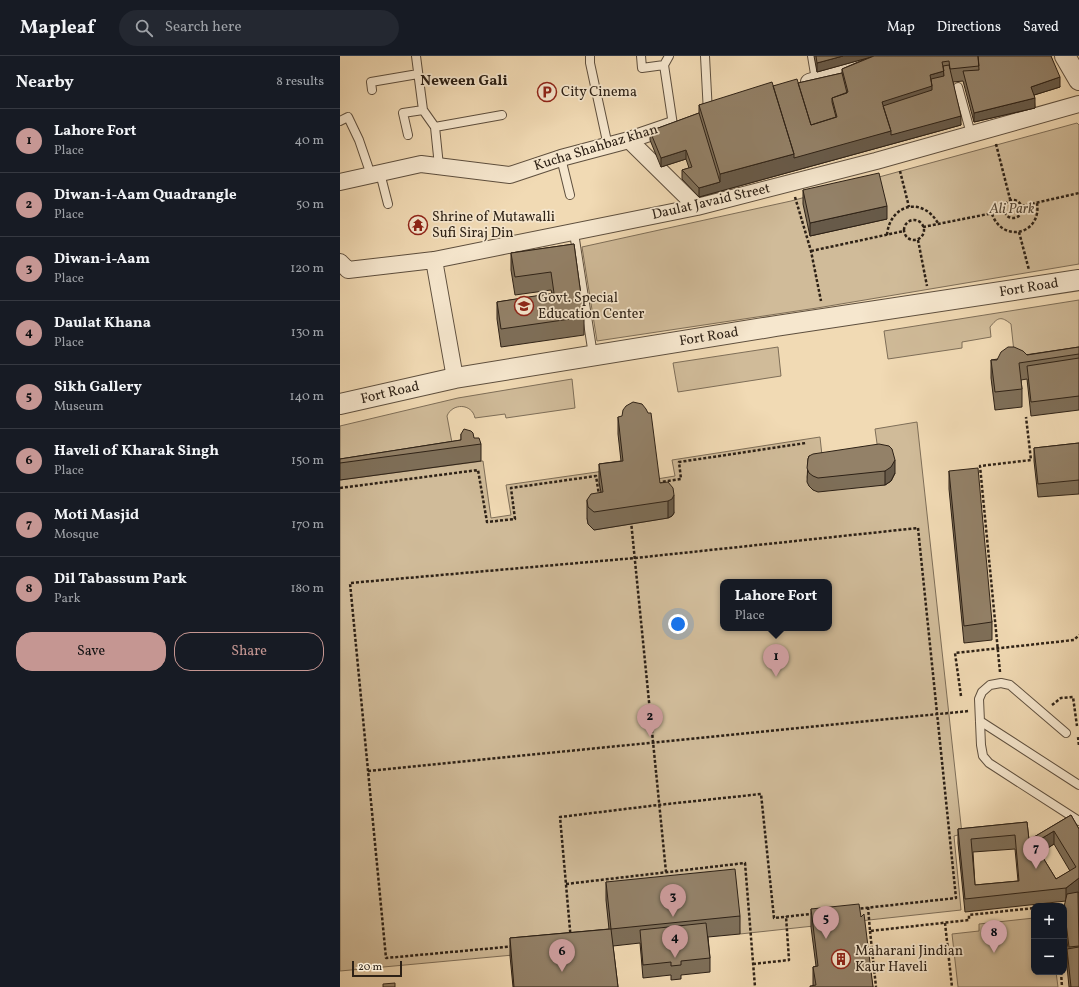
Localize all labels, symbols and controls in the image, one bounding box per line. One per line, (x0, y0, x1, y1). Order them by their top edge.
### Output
search box (119, 10, 399, 46)
text: Mapleaf (20, 15, 95, 41)
icon: search (133, 17, 155, 39)
text: Search here (165, 17, 242, 38)
text: Map (887, 18, 915, 37)
text: Directions (937, 18, 1001, 37)
text: Saved (1023, 18, 1059, 37)
text: Nearby (16, 71, 74, 94)
district label: Neween Gali (420, 71, 508, 92)
text: 8 results (276, 73, 324, 91)
parking icon: City Cinema (536, 81, 558, 103)
place label: City Cinema (561, 83, 637, 102)
street label: Kucha Shahbaz khan (532, 120, 660, 176)
text: Lahore Fort (54, 121, 136, 142)
text: 1 (26, 132, 32, 150)
text: 40 m (295, 132, 324, 150)
text: Place (54, 142, 84, 160)
street label: Daulat Javaid Street (650, 179, 772, 225)
text: Diwan-i-Aam Quadrangle (54, 185, 237, 206)
text: 2 (26, 196, 32, 214)
text: 50 m (296, 196, 324, 214)
park label: Ali Park (988, 200, 1035, 219)
text: Place (54, 206, 84, 224)
place label: Shrine of Mutawalli Sufi Siraj Din (432, 208, 555, 243)
temple icon: Shrine of Mutawalli Sufi Siraj Din (407, 214, 429, 236)
text: Diwan-i-Aam (54, 249, 150, 270)
text: 3 (26, 260, 32, 278)
text: 120 m (290, 260, 324, 278)
text: Place (54, 270, 84, 288)
street label: Fort Road (998, 274, 1060, 302)
place label: Govt. Special Education Center (538, 289, 645, 324)
school or university icon: Govt. Special Education Center (513, 295, 535, 317)
text: Daulat Khana (54, 313, 151, 334)
street label: Fort Road (678, 323, 740, 351)
text: 4 (25, 324, 33, 342)
text: 130 m (291, 324, 324, 342)
text: Place (54, 334, 84, 352)
text: Sikh Gallery (54, 377, 142, 398)
street label: Fort Road (359, 377, 421, 409)
text: 5 (26, 388, 32, 406)
text: 140 m (290, 388, 324, 406)
text: Museum (54, 398, 104, 416)
text: Haveli of Kharak Singh (54, 441, 219, 462)
text: 6 (25, 452, 33, 470)
text: 150 m (291, 452, 324, 470)
text: Place (54, 462, 84, 480)
text: Moti Masjid (54, 505, 139, 526)
text: 7 (26, 516, 32, 534)
text: 170 m (291, 516, 324, 534)
text: Mosque (54, 526, 99, 544)
text: Dil Tabassum Park (54, 569, 187, 590)
popup (720, 579, 832, 631)
text: 8 (25, 580, 33, 598)
text: 180 m (290, 580, 324, 598)
text: Lahore Fort (735, 586, 817, 607)
text: Park (54, 590, 81, 608)
text: Place (735, 607, 765, 625)
your location (668, 614, 688, 634)
button: Save (16, 632, 166, 671)
button: Share (174, 632, 324, 671)
pin: 1 (763, 644, 789, 677)
pin: 2 (637, 704, 663, 737)
pin: 7 (1023, 836, 1049, 869)
pin: 3 (660, 884, 686, 917)
map controls (1031, 903, 1067, 975)
button: + (1031, 903, 1067, 939)
pin: 5 (813, 906, 839, 939)
pin: 8 (981, 920, 1007, 953)
pin: 4 (662, 925, 688, 958)
pin: 6 (549, 939, 575, 972)
button: − (1031, 939, 1067, 975)
place label: Maharani Jindian Kaur Haveli (855, 942, 963, 977)
building icon: Maharani Jindian Kaur Haveli (830, 948, 852, 970)
scale bar (352, 959, 402, 978)
text: 20 m (358, 960, 382, 975)

